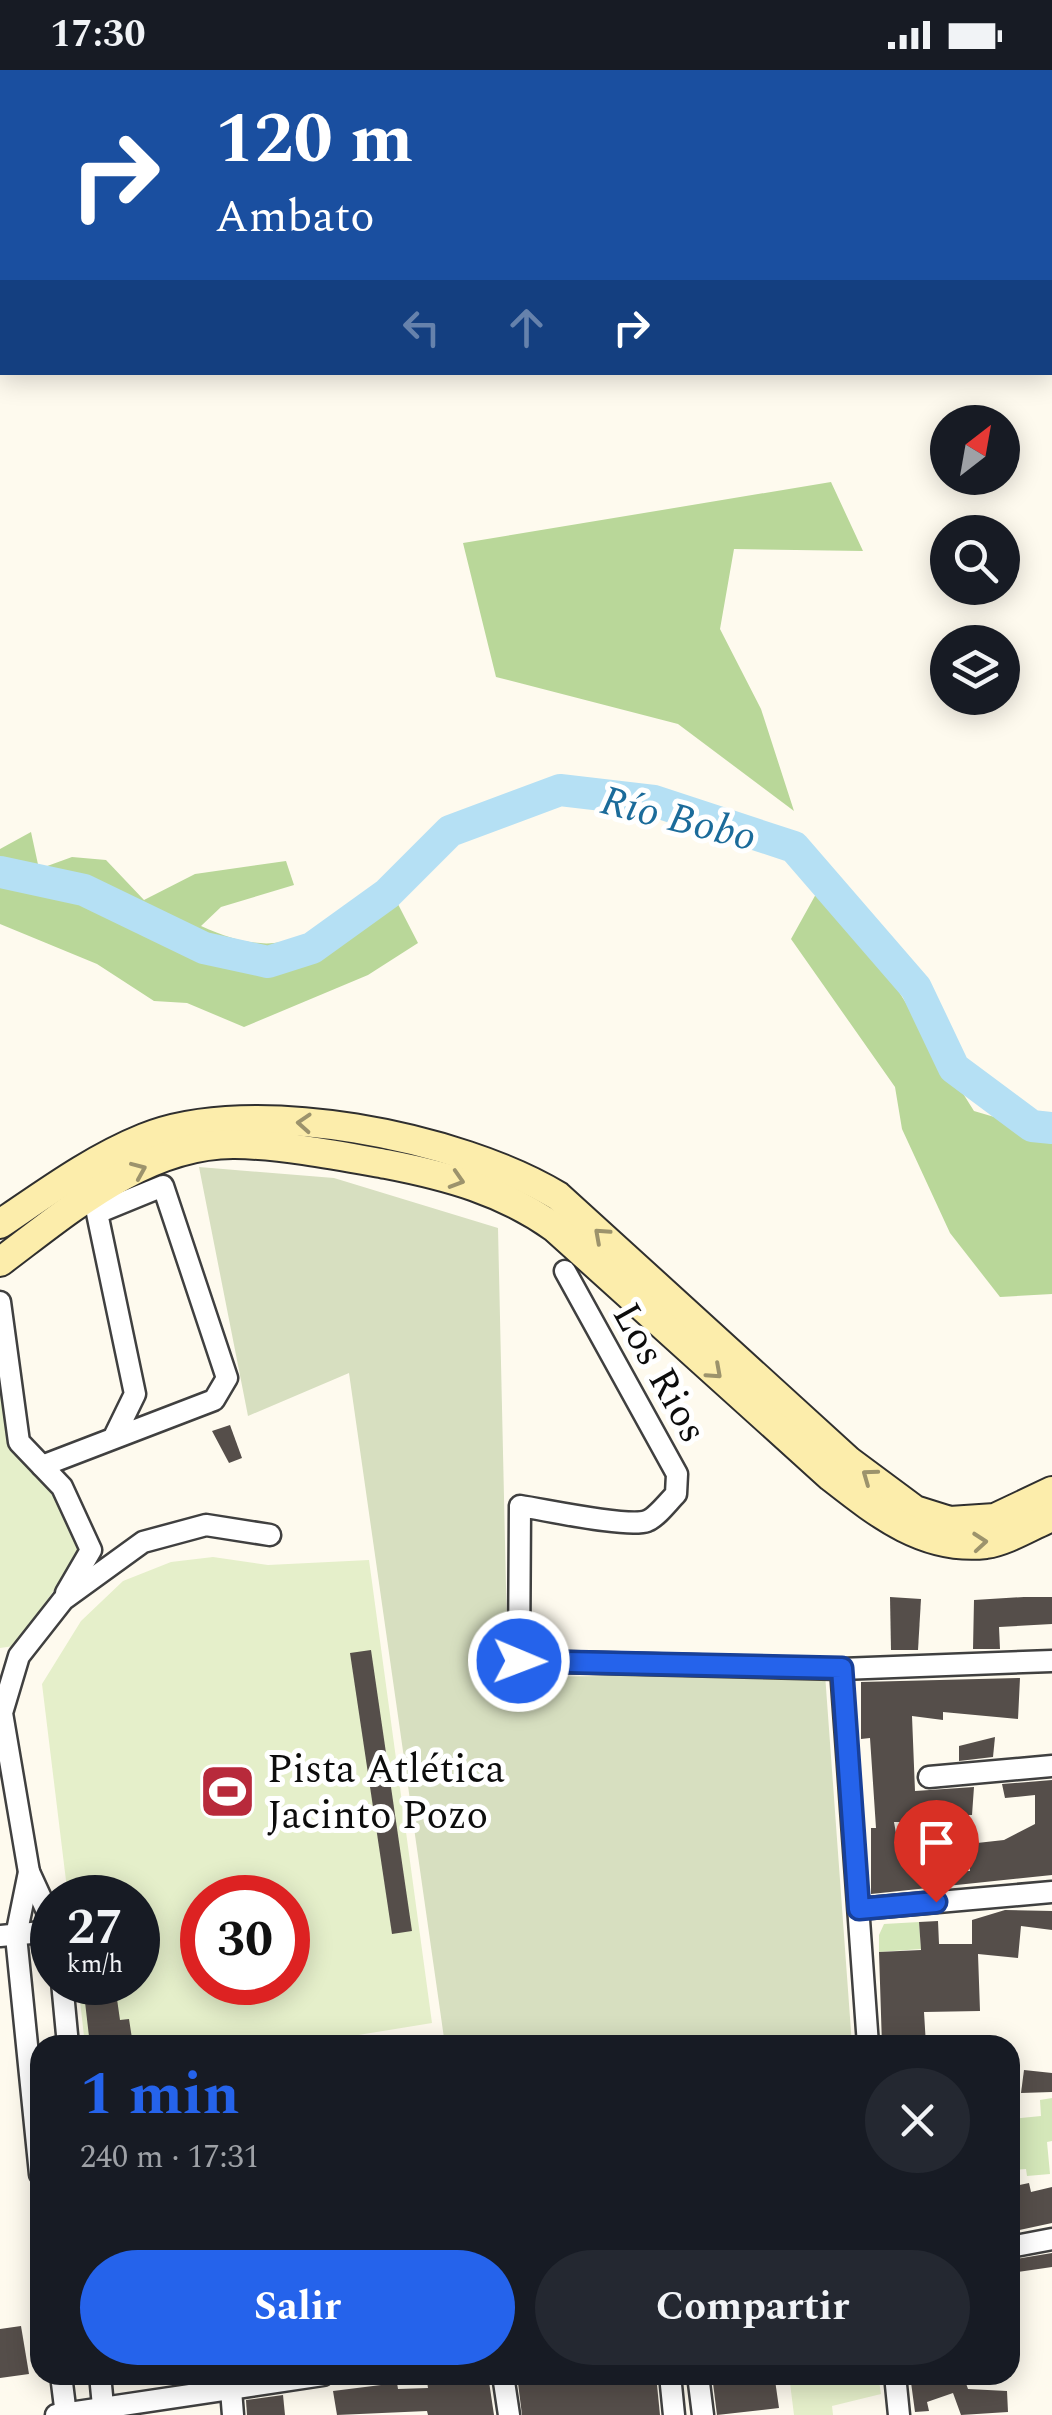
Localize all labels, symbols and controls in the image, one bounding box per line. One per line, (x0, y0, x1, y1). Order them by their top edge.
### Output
text: 17:30 (50, 6, 145, 64)
text: 120 m (215, 87, 413, 193)
icon: right (50, 110, 180, 240)
text: Ambato (215, 183, 375, 252)
icon: left (394, 300, 449, 355)
icon: ahead (499, 300, 554, 355)
icon: right (604, 300, 659, 355)
north arrow (930, 405, 1020, 495)
map controls (930, 405, 1020, 715)
button: search (930, 515, 1020, 605)
button: layers (930, 625, 1020, 715)
water label: Río Bobo (594, 770, 763, 869)
one-way arrow (296, 1113, 312, 1134)
one-way arrow (129, 1162, 147, 1182)
one-way arrow (447, 1168, 464, 1189)
one-way arrow (594, 1229, 613, 1247)
street label: Los Rios (595, 1292, 722, 1454)
one-way arrow (703, 1360, 722, 1378)
one-way arrow (862, 1470, 880, 1488)
one-way arrow (972, 1531, 988, 1553)
position arrow (467, 1609, 571, 1713)
place label: Pista Atlética Jacinto Pozo (267, 1740, 506, 1847)
sports icon: Pista Atlética Jacinto Pozo (198, 1761, 258, 1821)
pin (894, 1800, 979, 1903)
icon: arrive (909, 1815, 964, 1870)
speed limit sign: 30 (180, 1875, 310, 2005)
text: 27 (67, 1890, 123, 1966)
text: km/h (67, 1946, 123, 1984)
text: 1 min (80, 2049, 240, 2141)
button: close (865, 2068, 970, 2173)
text: 240 m · 17:31 (80, 2133, 260, 2182)
button: Salir (80, 2250, 515, 2365)
button: Compartir (535, 2250, 970, 2365)

